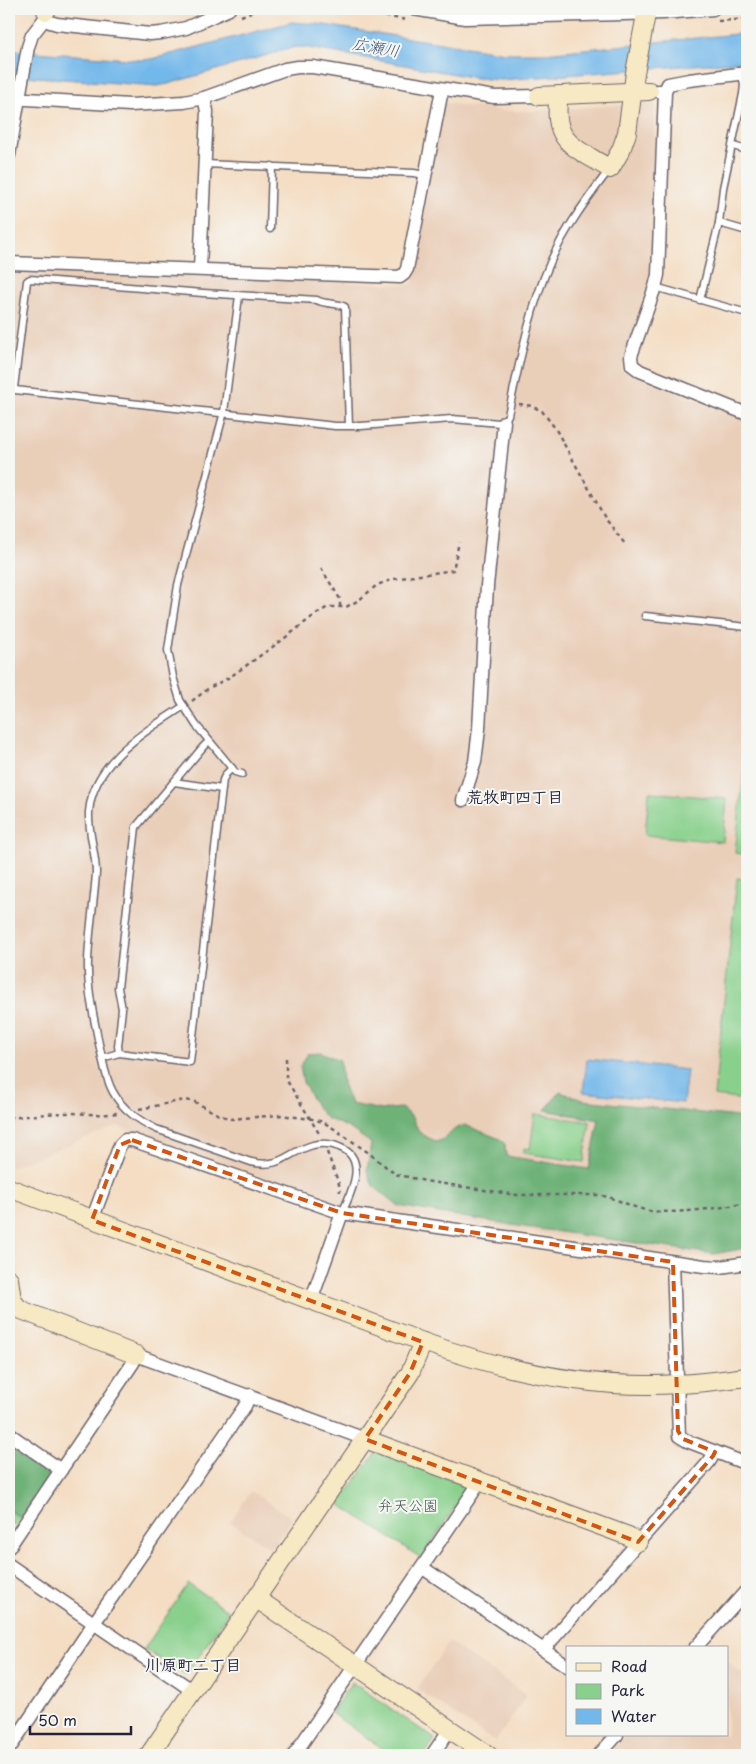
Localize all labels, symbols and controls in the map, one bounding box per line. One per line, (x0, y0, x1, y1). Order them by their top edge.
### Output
water label: 広瀬川 (350, 30, 402, 62)
district label: 荒牧町四丁目 (467, 784, 563, 808)
park label: 弁天公園 (378, 1493, 438, 1516)
legend (566, 1646, 728, 1736)
district label: 川原町二丁目 (145, 1652, 241, 1676)
text: Road (611, 1654, 647, 1677)
text: Park (611, 1678, 645, 1701)
scale bar (30, 1704, 131, 1736)
text: Water (611, 1704, 656, 1727)
text: 50 m (38, 1708, 77, 1731)

